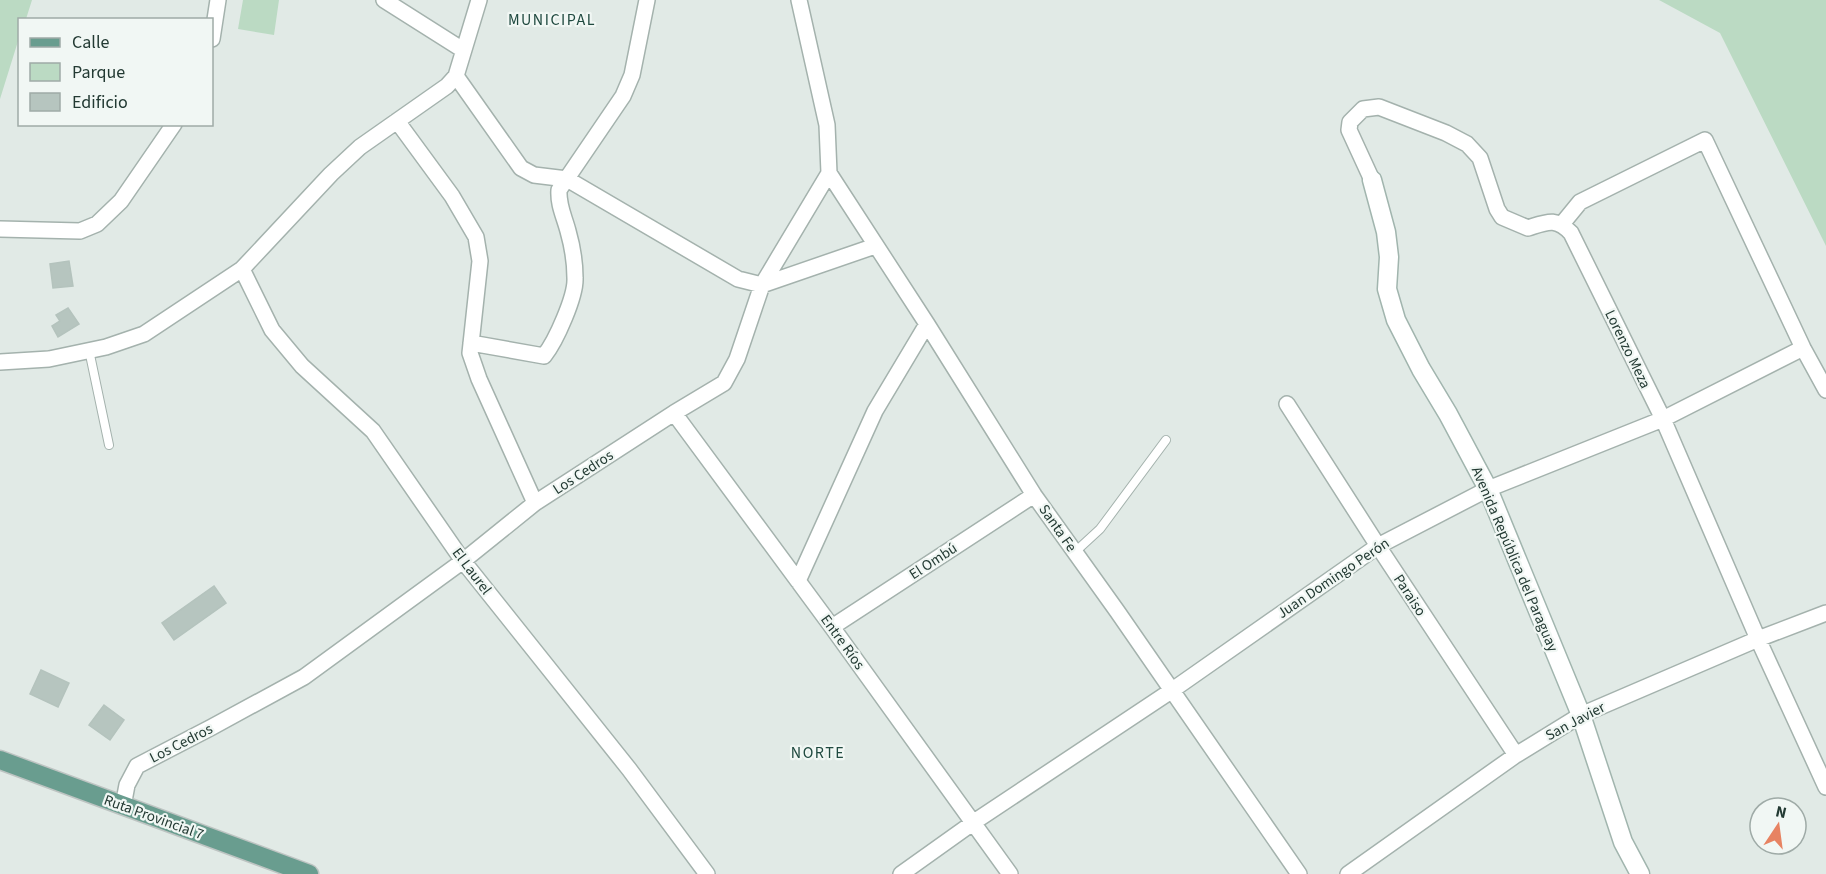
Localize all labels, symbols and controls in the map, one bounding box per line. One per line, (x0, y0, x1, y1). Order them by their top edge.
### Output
district label: MUNICIPAL (508, 9, 596, 31)
legend (18, 18, 213, 126)
text: Calle (72, 30, 110, 55)
text: Parque (72, 60, 125, 85)
text: Edificio (72, 90, 128, 115)
street label: Lorenzo Meza (1599, 306, 1656, 392)
street label: Los Cedros (549, 445, 618, 500)
street label: Avenida República del Paraguay (1466, 463, 1563, 655)
street label: Santa Fe (1034, 500, 1082, 556)
street label: Juan Domingo Perón (1273, 533, 1394, 624)
street label: El Ombú (905, 538, 961, 585)
street label: El Laurel (447, 543, 496, 599)
street label: Paraiso (1388, 570, 1431, 620)
street label: Entre Ríos (815, 611, 870, 674)
street label: San Javier (1542, 697, 1609, 746)
street label: Los Cedros (146, 719, 216, 768)
district label: NORTE (791, 742, 845, 764)
street label: Ruta Provincial 7 (101, 790, 207, 845)
north arrow (1748, 796, 1808, 856)
text: N (1773, 800, 1789, 824)

